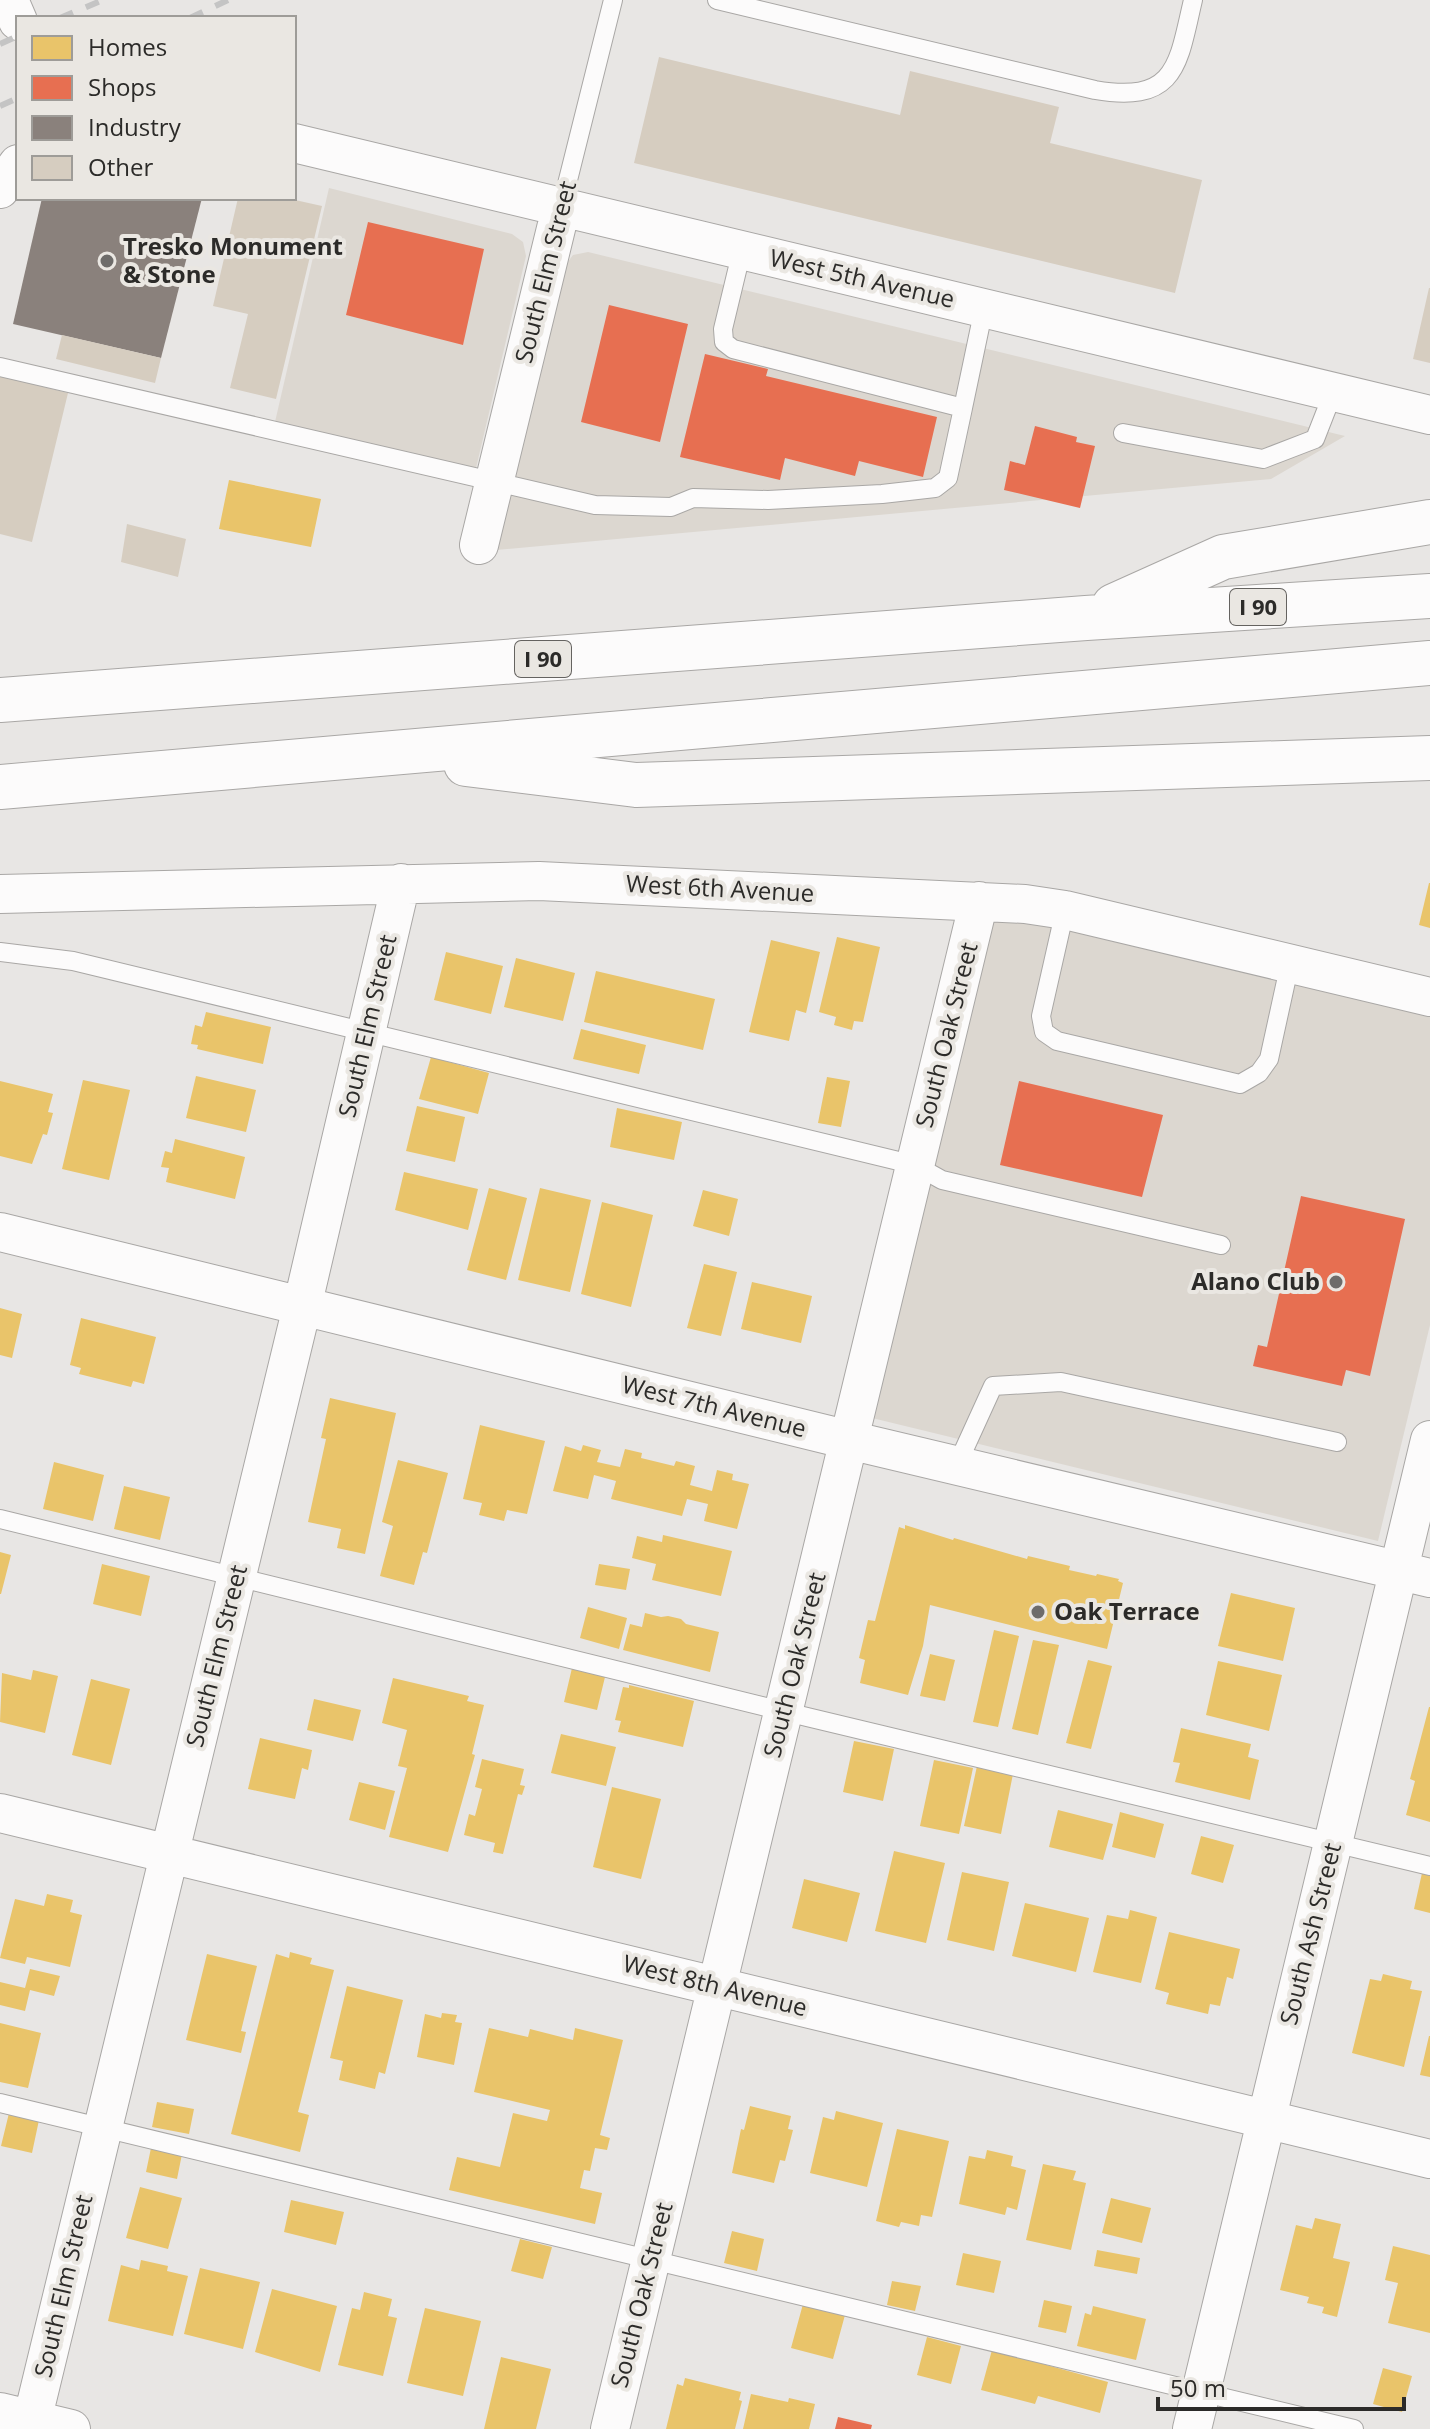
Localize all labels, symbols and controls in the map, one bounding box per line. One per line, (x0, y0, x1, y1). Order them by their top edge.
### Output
legend (16, 16, 296, 200)
text: Homes (88, 30, 167, 63)
text: Shops (88, 70, 156, 103)
text: Industry (88, 110, 182, 143)
text: Other (88, 150, 153, 183)
street label: South Elm Street (506, 177, 583, 366)
place label: Tresko Monument & Stone (123, 229, 343, 290)
street label: West 5th Avenue (767, 240, 958, 315)
marker: Tresko Monument & Stone (98, 252, 116, 270)
road number: I 90 (1230, 589, 1286, 625)
road number: I 90 (515, 641, 571, 677)
street label: West 6th Avenue (625, 866, 815, 909)
street label: South Elm Street (329, 931, 404, 1120)
street label: South Oak Street (907, 939, 985, 1131)
place label: Alano Club (1191, 1264, 1320, 1297)
marker: Alano Club (1327, 1273, 1345, 1291)
street label: West 7th Avenue (619, 1367, 810, 1444)
street label: South Elm Street (177, 1561, 254, 1750)
street label: South Oak Street (755, 1569, 833, 1761)
place label: Oak Terrace (1054, 1594, 1200, 1627)
marker: Oak Terrace (1029, 1603, 1047, 1621)
street label: South Ash Street (1271, 1839, 1348, 2028)
street label: West 8th Avenue (620, 1946, 811, 2023)
street label: South Elm Street (25, 2191, 100, 2380)
street label: South Oak Street (602, 2199, 680, 2391)
scale bar (1158, 2361, 1404, 2411)
text: 50 m (1170, 2371, 1226, 2404)

